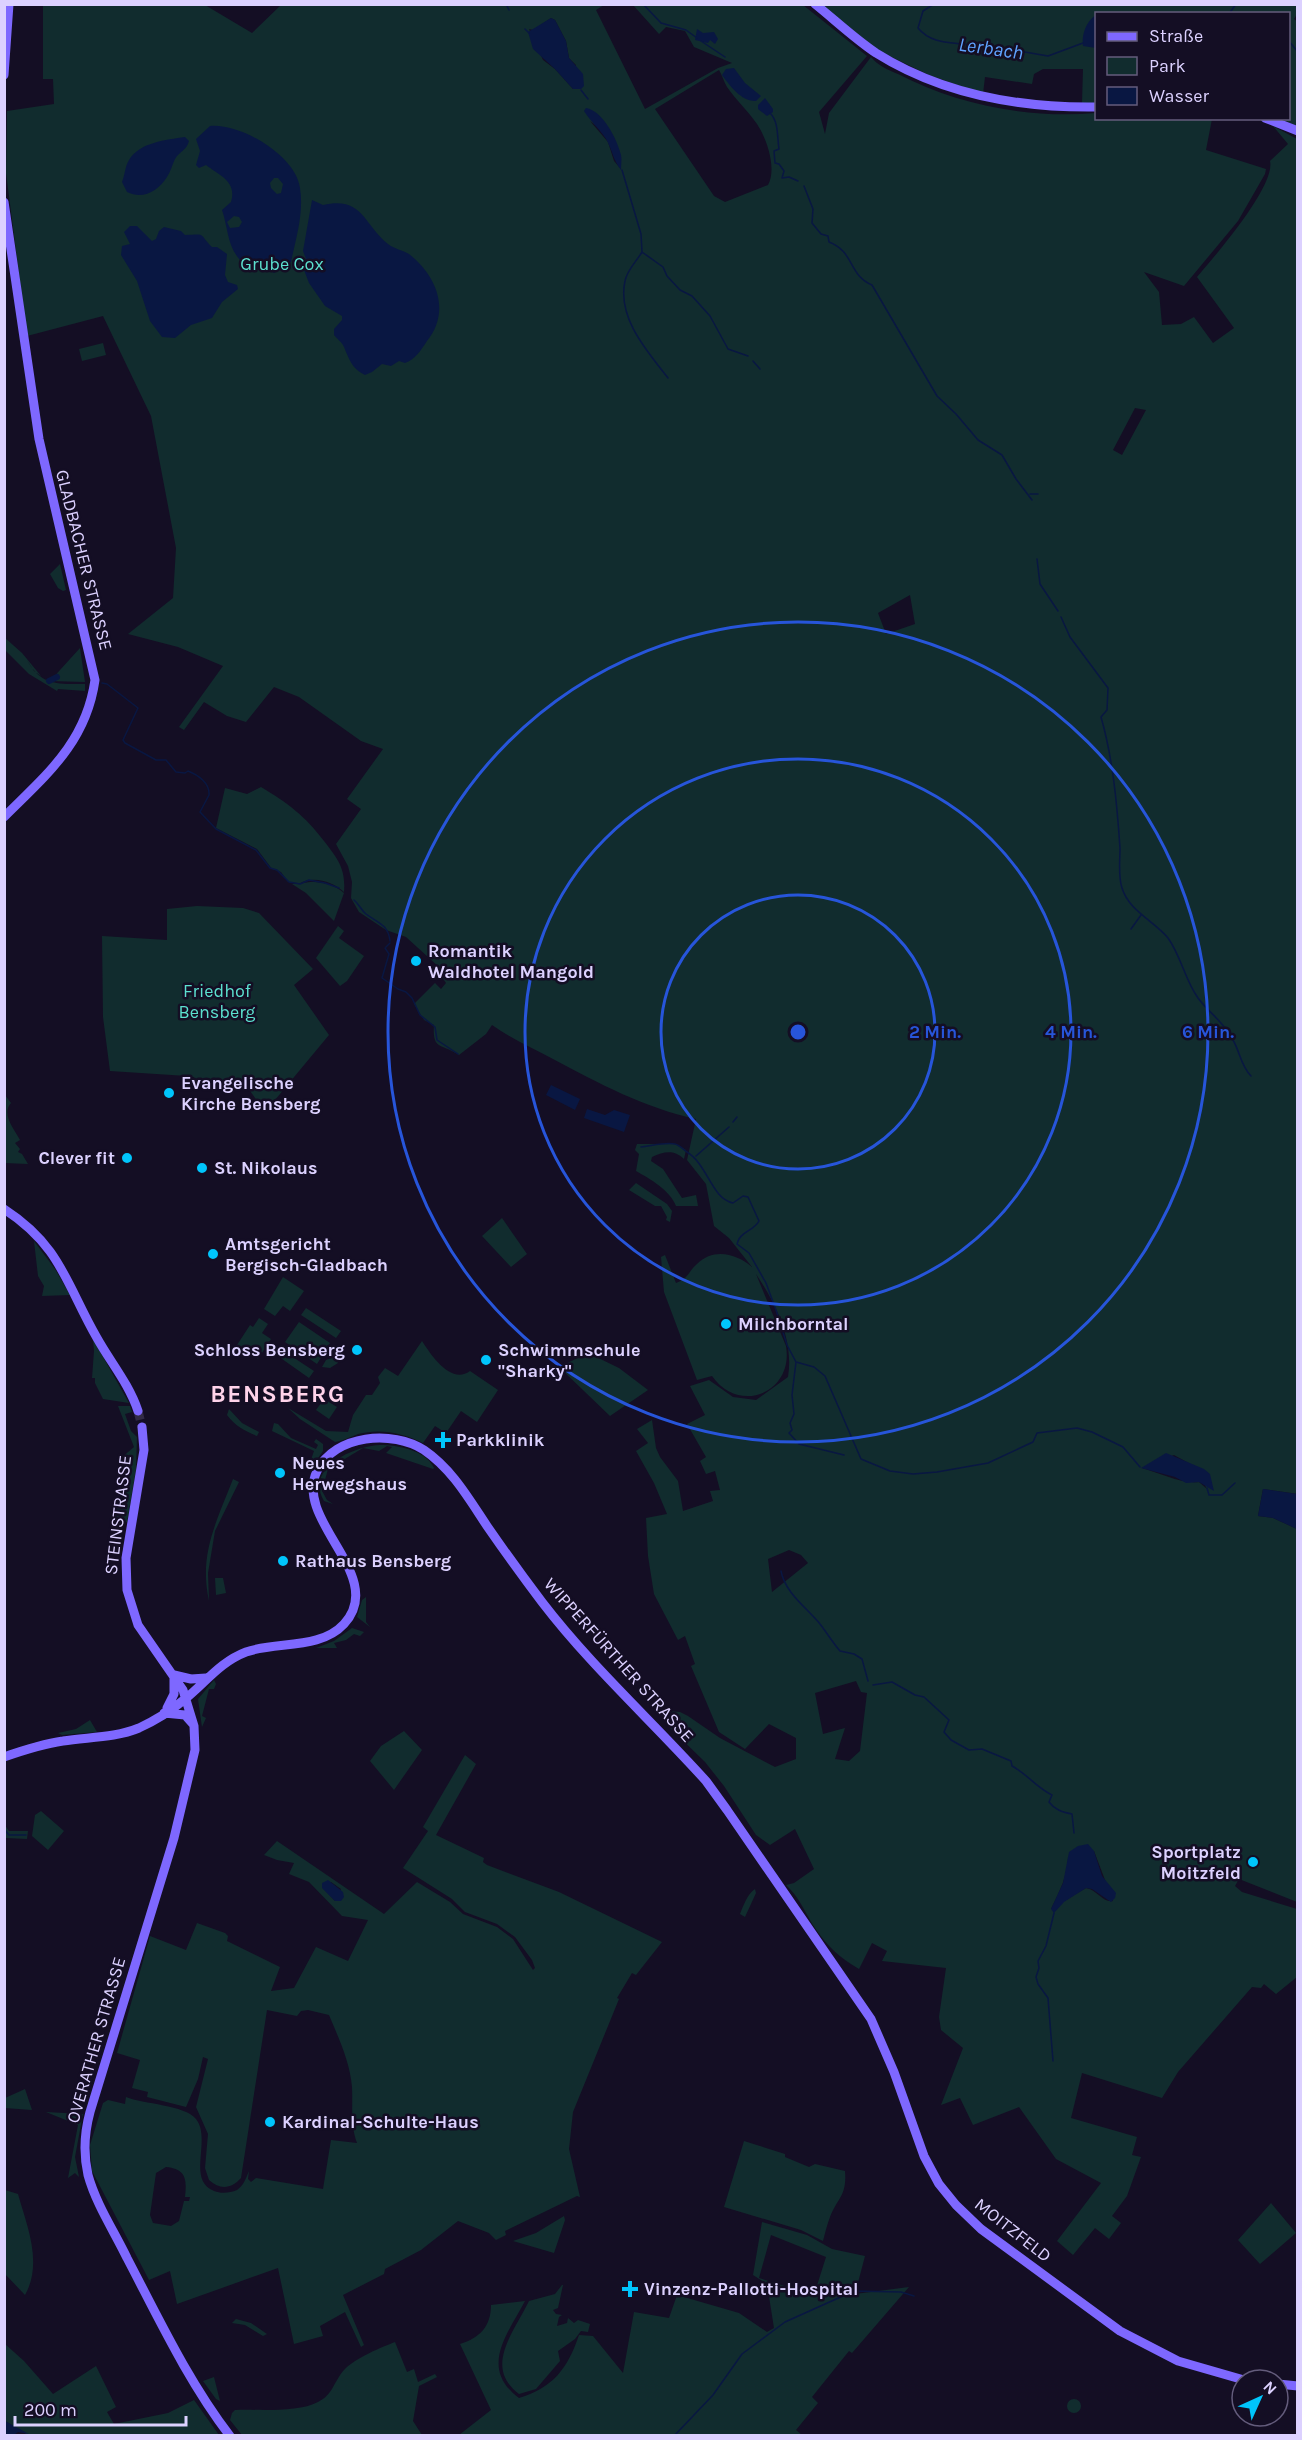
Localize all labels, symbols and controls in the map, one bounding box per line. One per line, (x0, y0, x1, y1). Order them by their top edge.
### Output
legend (1095, 12, 1290, 120)
text: Straße (1149, 25, 1203, 47)
water label: Lerbach (957, 33, 1025, 64)
text: Park (1149, 55, 1186, 77)
text: Wasser (1149, 85, 1210, 107)
park label: Grube Cox (240, 253, 324, 275)
street label: GLADBACHER STRASSE (51, 467, 117, 653)
place label: Romantik Waldhotel Mangold (428, 940, 594, 983)
marker: Romantik Waldhotel Mangold (409, 954, 423, 968)
park label: Friedhof Bensberg (178, 980, 256, 1023)
text: 2 Min. (909, 1021, 961, 1043)
text: 4 Min. (1045, 1021, 1097, 1043)
text: 6 Min. (1182, 1021, 1234, 1043)
centre of rings (788, 1022, 808, 1042)
place label: Evangelische Kirche Bensberg (181, 1072, 321, 1115)
marker: Evangelische Kirche Bensberg (162, 1086, 176, 1100)
place label: Clever fit (38, 1147, 115, 1169)
marker: Clever fit (120, 1151, 134, 1165)
place label: St. Nikolaus (214, 1157, 317, 1179)
marker: St. Nikolaus (195, 1161, 209, 1175)
place label: Amtsgericht Bergisch-Gladbach (225, 1233, 388, 1276)
marker: Amtsgericht Bergisch-Gladbach (206, 1247, 220, 1261)
place label: Milchborntal (738, 1313, 849, 1335)
marker: Milchborntal (719, 1317, 733, 1331)
place label: Schloss Bensberg (194, 1339, 346, 1361)
place label: Schwimmschule "Sharky" (498, 1339, 640, 1382)
marker: Schloss Bensberg (350, 1343, 364, 1357)
marker: Schwimmschule "Sharky" (479, 1353, 493, 1367)
district label: BENSBERG (210, 1380, 346, 1408)
place label: Parkklinik (456, 1429, 545, 1451)
marker: Parkklinik (434, 1431, 452, 1449)
place label: Neues Herwegshaus (292, 1452, 407, 1495)
street label: STEINSTRASSE (100, 1454, 136, 1576)
marker: Neues Herwegshaus (273, 1466, 287, 1480)
place label: Rathaus Bensberg (295, 1550, 452, 1572)
marker: Rathaus Bensberg (276, 1554, 290, 1568)
street label: WIPPERFÜRTHER STRASSE (539, 1573, 699, 1747)
place label: Sportplatz Moitzfeld (1151, 1841, 1241, 1884)
marker: Sportplatz Moitzfeld (1246, 1855, 1260, 1869)
street label: OVERATHER STRASSE (62, 1954, 130, 2126)
place label: Kardinal-Schulte-Haus (282, 2111, 479, 2133)
marker: Kardinal-Schulte-Haus (263, 2115, 277, 2129)
street label: MOITZFELD (970, 2193, 1056, 2267)
place label: Vinzenz-Pallotti-Hospital (644, 2278, 859, 2300)
marker: Vinzenz-Pallotti-Hospital (621, 2280, 639, 2298)
north arrow (1230, 2368, 1290, 2428)
text: N (1259, 2377, 1281, 2399)
scale bar (15, 2389, 186, 2427)
text: 200 m (24, 2399, 77, 2421)

